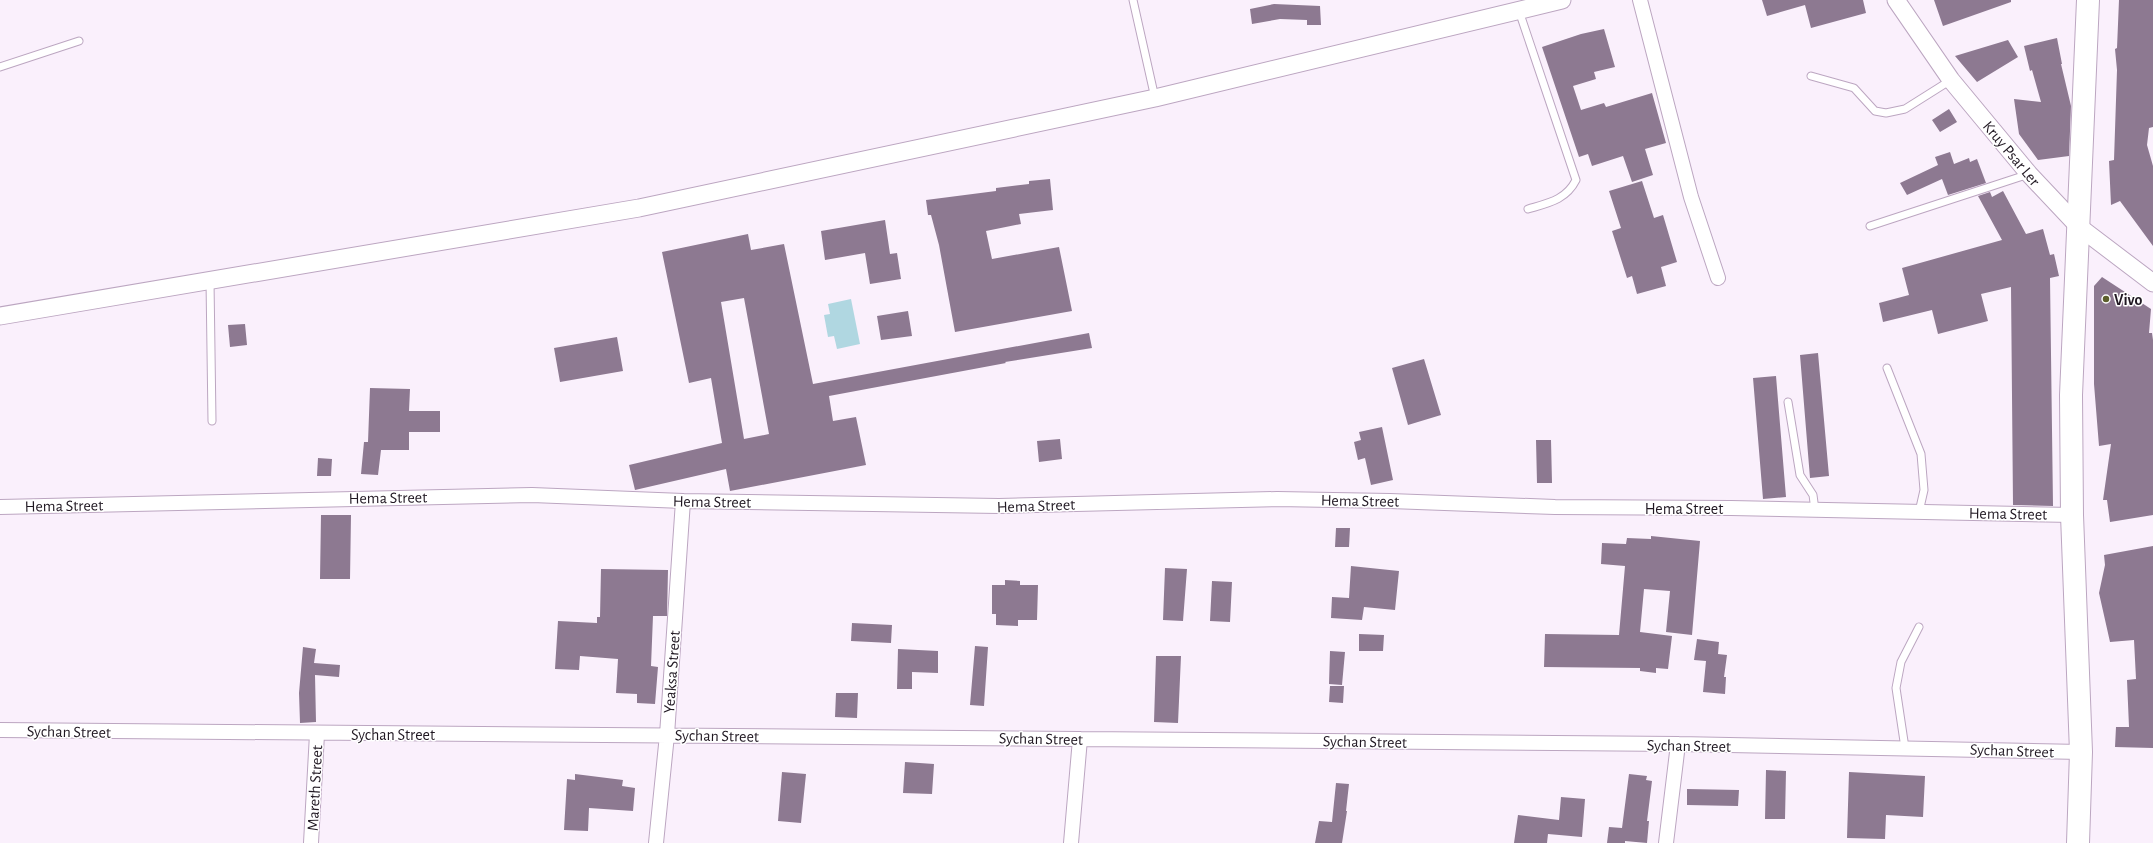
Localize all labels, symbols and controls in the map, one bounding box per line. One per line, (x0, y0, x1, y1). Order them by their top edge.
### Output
street label: Kruy Psar Ler (1979, 118, 2043, 190)
place label: Vivo (2114, 292, 2142, 308)
marker: Vivo (2101, 294, 2111, 304)
street label: Hema Street (349, 489, 427, 507)
street label: Hema Street (1321, 492, 1399, 510)
street label: Hema Street (673, 493, 751, 511)
street label: Hema Street (25, 497, 103, 515)
street label: Hema Street (997, 497, 1076, 515)
street label: Hema Street (1645, 501, 1723, 517)
street label: Hema Street (1969, 505, 2047, 523)
street label: Yeaksa Street (661, 630, 683, 714)
street label: Sychan Street (27, 723, 111, 742)
street label: Sychan Street (351, 727, 435, 744)
street label: Sychan Street (675, 727, 759, 746)
street label: Sychan Street (999, 730, 1083, 749)
street label: Sychan Street (1323, 733, 1407, 752)
street label: Sychan Street (1647, 737, 1731, 756)
street label: Sychan Street (1970, 742, 2054, 761)
street label: Mareth Street (305, 745, 325, 831)

